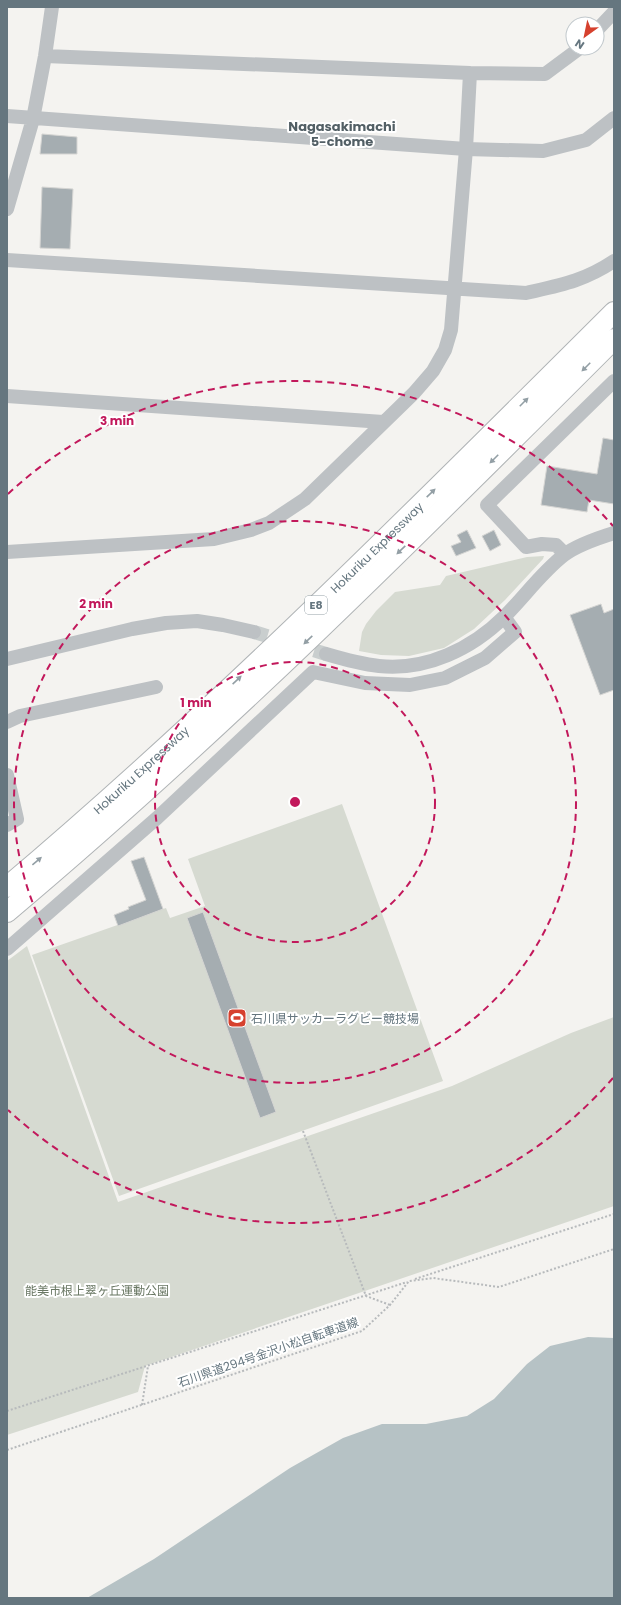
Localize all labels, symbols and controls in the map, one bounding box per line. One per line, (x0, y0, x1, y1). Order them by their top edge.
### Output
north arrow (565, 16, 605, 56)
text: N (572, 35, 587, 53)
district label: Nagasakimachi 5-chome (288, 117, 396, 151)
one-way arrow (581, 362, 591, 372)
one-way arrow (519, 397, 529, 406)
text: 3 min (100, 412, 134, 429)
one-way arrow (489, 454, 499, 464)
one-way arrow (426, 488, 436, 498)
street label: Hokuriku Expressway (326, 498, 427, 597)
one-way arrow (396, 545, 406, 555)
text: 2 min (79, 595, 113, 612)
road number: E8 (305, 596, 327, 614)
one-way arrow (303, 635, 313, 645)
one-way arrow (232, 675, 242, 685)
text: 1 min (180, 694, 212, 711)
street label: Hokuriku Expressway (89, 722, 193, 817)
centre of rings (288, 795, 302, 809)
one-way arrow (31, 857, 42, 866)
sports icon: 石川県サッカーラグビー競技場 (226, 1007, 248, 1029)
place label: 石川県サッカーラグビー競技場 (251, 1010, 419, 1027)
park label: 能美市根上翠ヶ丘運動公園 (25, 1282, 169, 1299)
street label: 石川県道294号金沢小松自転車道線 (175, 1313, 361, 1391)

